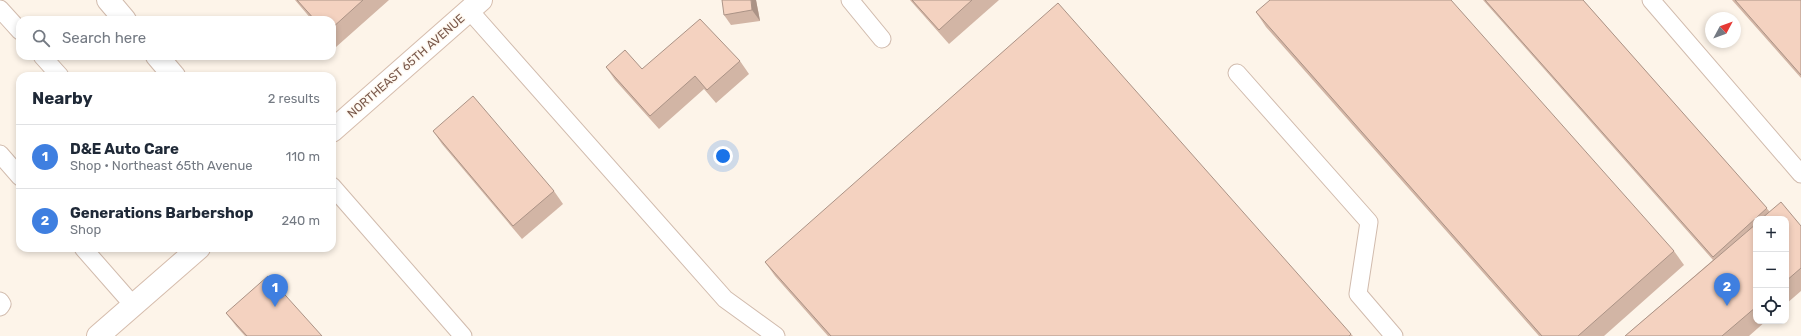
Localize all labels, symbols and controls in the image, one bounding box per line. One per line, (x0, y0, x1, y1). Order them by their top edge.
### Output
street label: NORTHEAST 65TH AVENUE (344, 11, 468, 121)
north arrow (1705, 12, 1741, 48)
search box (16, 16, 336, 60)
icon: search (30, 27, 52, 49)
text: Search here (62, 29, 146, 47)
text: Nearby (32, 88, 93, 108)
text: 2 results (268, 91, 320, 106)
text: D&E Auto Care (70, 140, 179, 158)
your location (713, 146, 733, 166)
text: 1 (42, 149, 48, 164)
text: 110 m (286, 149, 320, 164)
text: Shop · Northeast 65th Avenue (70, 158, 253, 173)
text: Generations Barbershop (70, 204, 253, 222)
text: 2 (41, 213, 49, 228)
text: 240 m (281, 213, 320, 228)
map controls (1753, 216, 1789, 324)
button: + (1753, 216, 1789, 252)
text: Shop (70, 222, 101, 237)
button: − (1753, 252, 1789, 288)
pin: 2 (1714, 273, 1740, 306)
pin: 1 (262, 274, 288, 307)
button: locate (1753, 288, 1789, 324)

